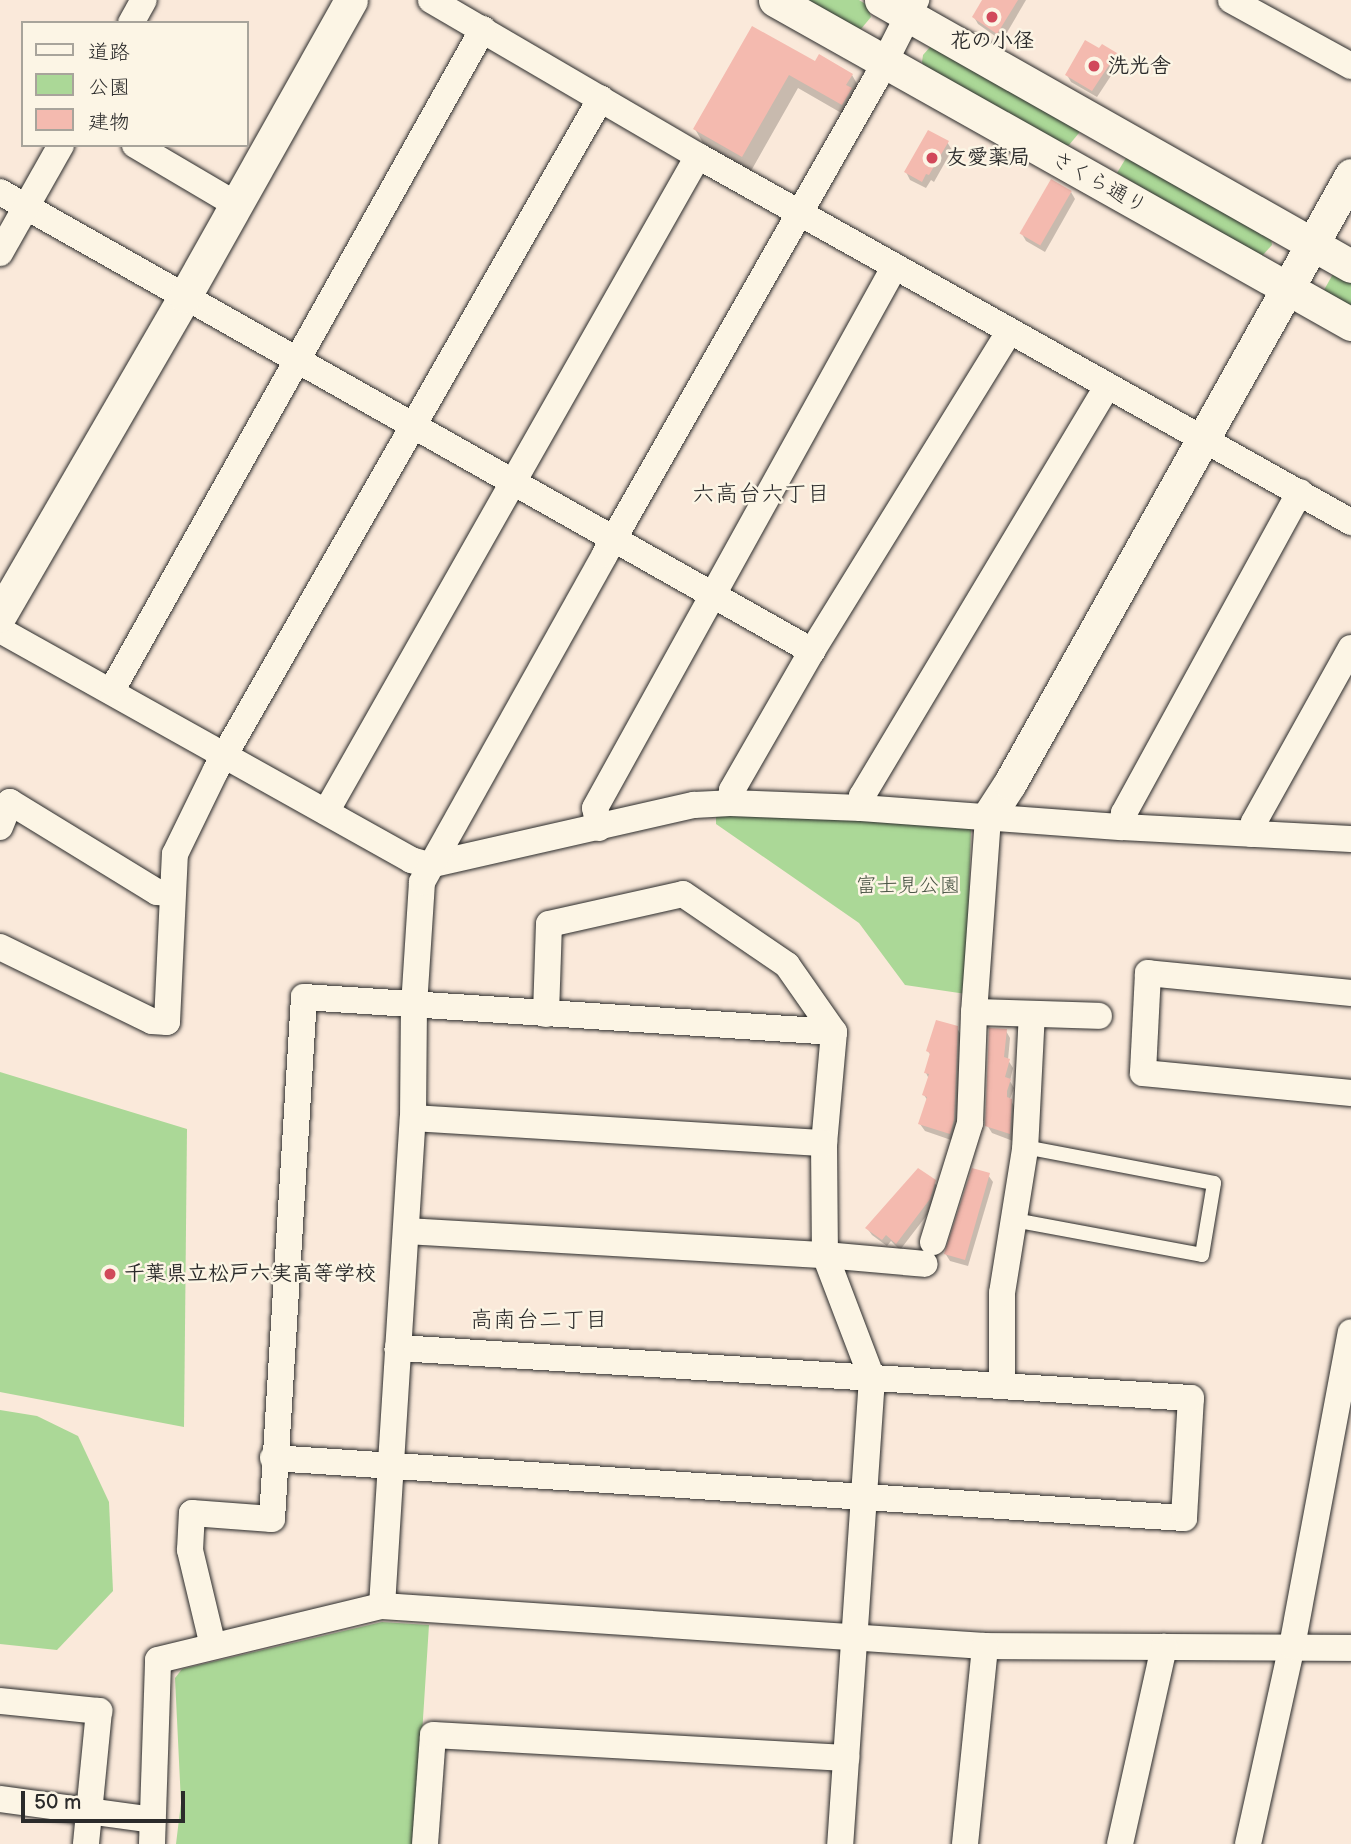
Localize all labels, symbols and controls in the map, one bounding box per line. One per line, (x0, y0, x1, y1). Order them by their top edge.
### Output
marker: 花の小径 (984, 9, 1000, 25)
legend (21, 21, 248, 147)
place label: 花の小径 (950, 28, 1034, 54)
text: 道路 (88, 40, 130, 65)
place label: 洗光舎 (1108, 53, 1171, 79)
marker: 洗光舎 (1086, 58, 1102, 74)
text: 公園 (88, 75, 130, 100)
text: 建物 (88, 110, 130, 135)
place label: 友愛薬局 (946, 145, 1030, 171)
street label: さくら通り (1047, 147, 1151, 219)
marker: 友愛薬局 (924, 150, 940, 166)
district label: 六高台六丁目 (692, 480, 830, 508)
park label: 富士見公園 (856, 873, 960, 899)
place label: 千葉県立松戸六実高等学校 (124, 1261, 376, 1287)
marker: 千葉県立松戸六実高等学校 (102, 1266, 118, 1282)
district label: 高南台二丁目 (470, 1306, 608, 1334)
scale bar (24, 1778, 189, 1822)
text: 50 m (34, 1790, 81, 1815)

